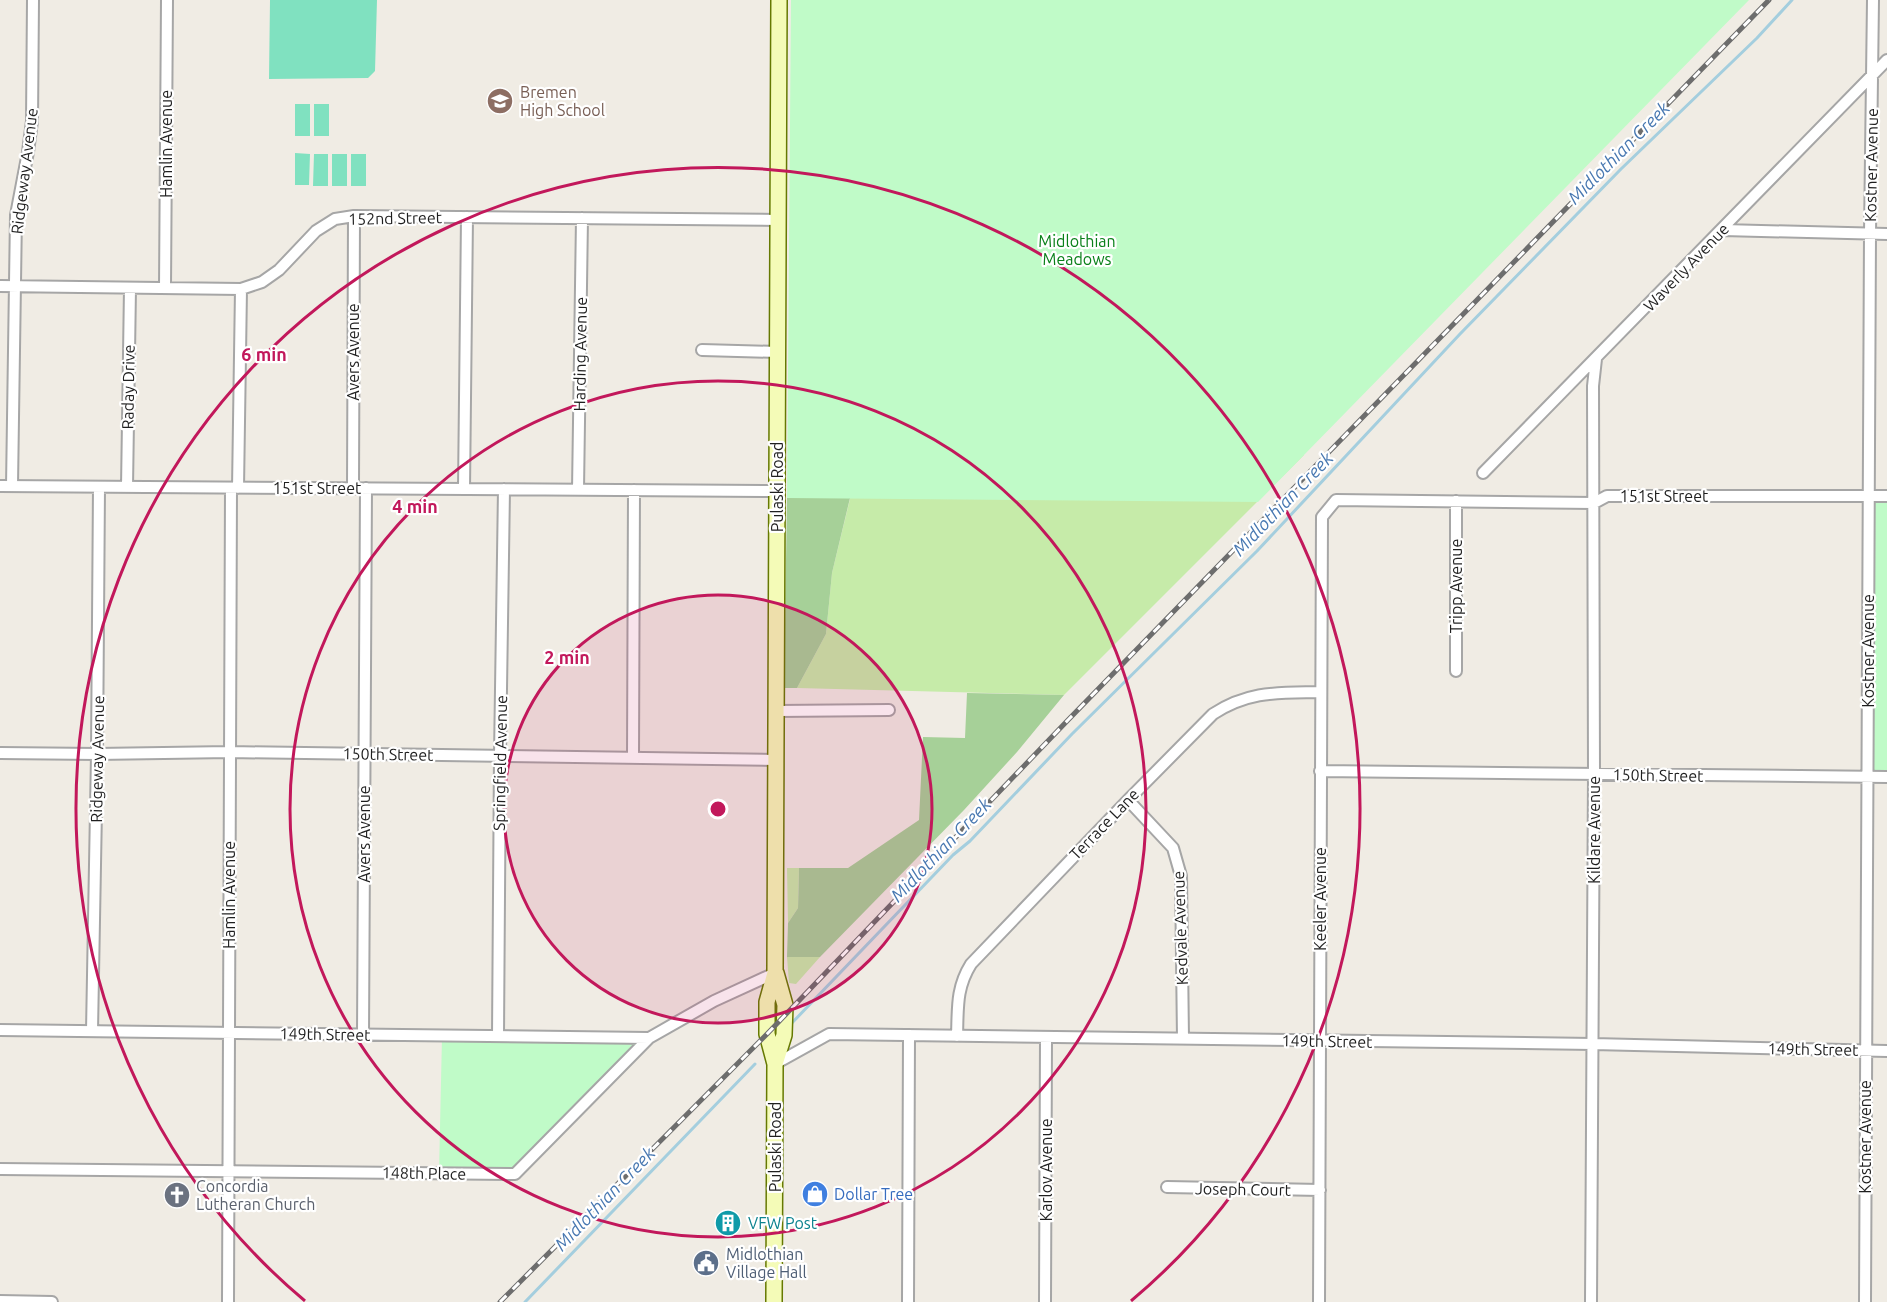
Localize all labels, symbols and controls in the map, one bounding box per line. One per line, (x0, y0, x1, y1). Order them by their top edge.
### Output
place label: Bremen High School (520, 83, 605, 119)
school or university icon: Bremen High School (485, 86, 515, 116)
street label: Hamlin Avenue (157, 90, 175, 198)
water label: Midlothian Creek (1563, 97, 1674, 207)
street label: Ridgeway Avenue (7, 107, 41, 235)
street label: Kostner Avenue (1861, 108, 1881, 222)
street label: 152nd Street (348, 208, 443, 228)
street label: Waverly Avenue (1640, 219, 1732, 315)
park label: Midlothian Meadows (1038, 232, 1116, 268)
street label: Harding Avenue (570, 297, 590, 411)
street label: Avers Avenue (344, 303, 362, 401)
street label: Raday Drive (118, 344, 138, 430)
text: 6 min (241, 344, 287, 364)
street label: Pulaski Road (768, 442, 786, 532)
water label: Midlothian Creek (1228, 447, 1337, 559)
street label: 151st Street (273, 479, 362, 497)
street label: 151st Street (1620, 487, 1709, 505)
text: 4 min (392, 496, 438, 516)
street label: Tripp Avenue (1447, 539, 1465, 633)
street label: Kostner Avenue (1859, 594, 1877, 708)
text: 2 min (544, 647, 590, 667)
street label: Ridgeway Avenue (87, 695, 107, 823)
street label: Springfield Avenue (490, 695, 510, 831)
street label: 150th Street (342, 744, 434, 764)
street label: 150th Street (1612, 765, 1704, 785)
street label: Kildare Avenue (1585, 776, 1603, 884)
street label: Avers Avenue (355, 785, 373, 883)
street label: Terrace Lane (1066, 785, 1142, 863)
water label: Midlothian Creek (886, 793, 995, 905)
centre of rings (708, 799, 728, 819)
street label: Hamlin Avenue (220, 841, 238, 949)
street label: Keeler Avenue (1311, 847, 1329, 951)
street label: Kedvale Avenue (1169, 871, 1191, 985)
street label: 149th Street (279, 1024, 371, 1044)
street label: 149th Street (1281, 1031, 1373, 1051)
street label: 149th Street (1767, 1039, 1859, 1059)
street label: Kostner Avenue (1856, 1080, 1874, 1194)
street label: Pulaski Road (766, 1102, 784, 1192)
street label: Karlov Avenue (1037, 1119, 1055, 1221)
water label: Midlothian Creek (550, 1142, 659, 1254)
street label: 148th Place (382, 1163, 466, 1183)
place label: Concordia Lutheran Church (196, 1177, 315, 1213)
shop icon: Dollar Tree (800, 1179, 830, 1209)
street label: Joseph Court (1195, 1179, 1292, 1199)
church icon: Concordia Lutheran Church (162, 1180, 192, 1210)
place label: Dollar Tree (834, 1185, 913, 1203)
building icon: VFW Post (713, 1208, 743, 1238)
place label: VFW Post (748, 1214, 818, 1232)
place label: Midlothian Village Hall (726, 1245, 807, 1281)
public building icon: Midlothian Village Hall (691, 1248, 721, 1278)

